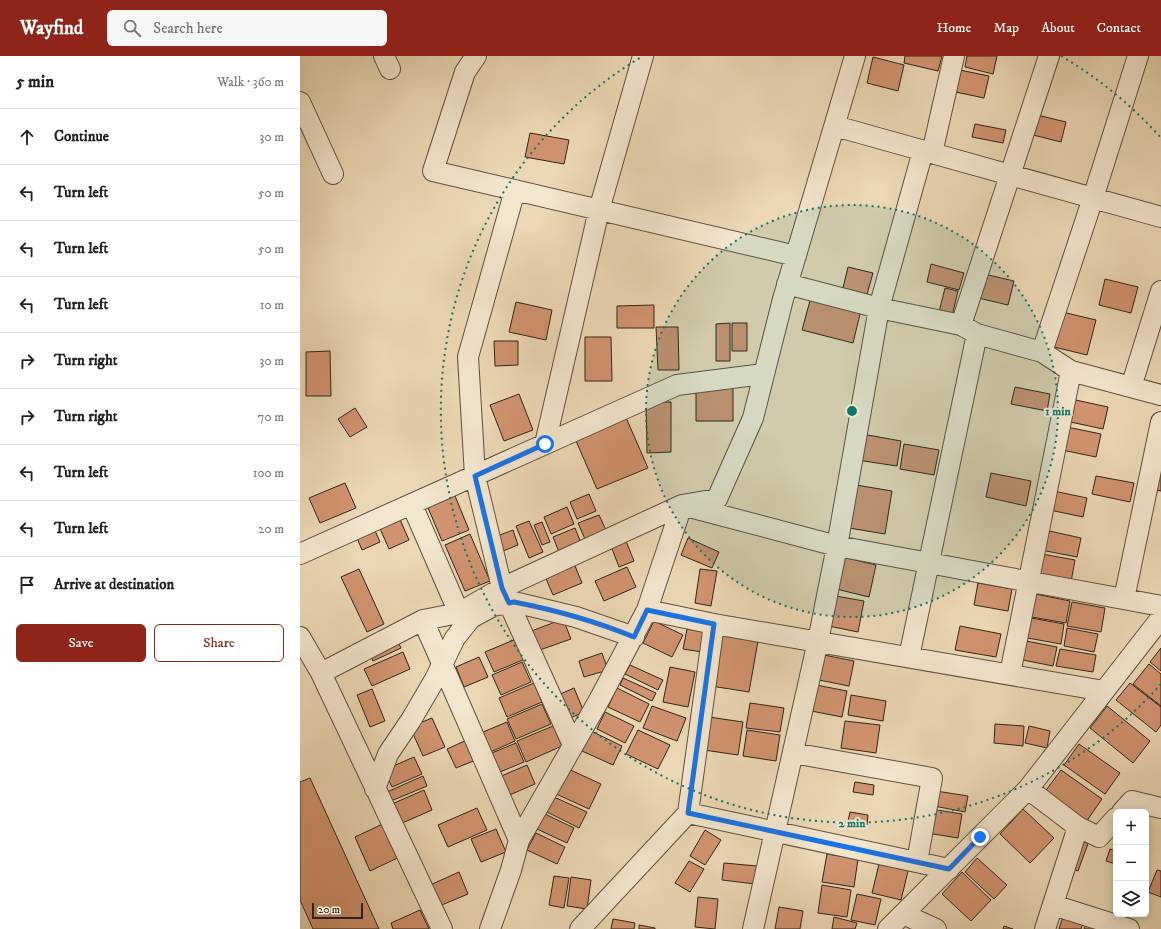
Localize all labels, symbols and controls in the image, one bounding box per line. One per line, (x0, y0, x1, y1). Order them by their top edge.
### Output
search box (107, 10, 387, 46)
text: Wayfind (20, 17, 83, 40)
icon: search (121, 17, 143, 39)
text: Search here (153, 19, 223, 38)
text: Home (937, 19, 971, 37)
text: Map (993, 19, 1019, 37)
text: About (1041, 19, 1075, 37)
text: Contact (1097, 19, 1141, 37)
text: 5 min (16, 71, 54, 93)
text: Walk · 360 m (217, 74, 284, 90)
icon: ahead (16, 126, 38, 148)
text: Continue (54, 127, 109, 146)
text: 30 m (260, 129, 284, 145)
icon: left (16, 182, 38, 204)
text: Turn left (54, 183, 108, 202)
text: 50 m (258, 185, 284, 201)
icon: left (16, 238, 38, 260)
text: Turn left (54, 239, 108, 258)
text: 50 m (258, 241, 284, 257)
icon: left (16, 294, 38, 316)
text: Turn left (54, 295, 108, 314)
text: 10 m (260, 297, 284, 313)
icon: right (16, 350, 38, 372)
text: Turn right (54, 351, 117, 370)
text: 30 m (260, 353, 284, 369)
centre of rings (845, 404, 859, 418)
text: 1 min (1045, 404, 1071, 419)
icon: right (16, 406, 38, 428)
text: Turn right (54, 407, 117, 426)
text: 70 m (258, 409, 284, 425)
route start (536, 435, 554, 453)
icon: left (16, 462, 38, 484)
text: Turn left (54, 463, 108, 482)
text: 100 m (253, 465, 284, 481)
icon: left (16, 518, 38, 540)
text: Turn left (54, 519, 108, 538)
text: 20 m (258, 521, 284, 537)
icon: arrive (16, 574, 38, 596)
text: Arrive at destination (54, 575, 174, 594)
button: Save (16, 624, 146, 662)
button: Share (154, 624, 284, 662)
map controls (1113, 809, 1149, 917)
button: + (1113, 809, 1149, 845)
text: 2 min (839, 816, 866, 831)
route end (971, 828, 989, 846)
button: − (1113, 845, 1149, 881)
button: layers (1113, 881, 1149, 917)
scale bar (312, 901, 363, 920)
text: 20 m (318, 903, 340, 917)

